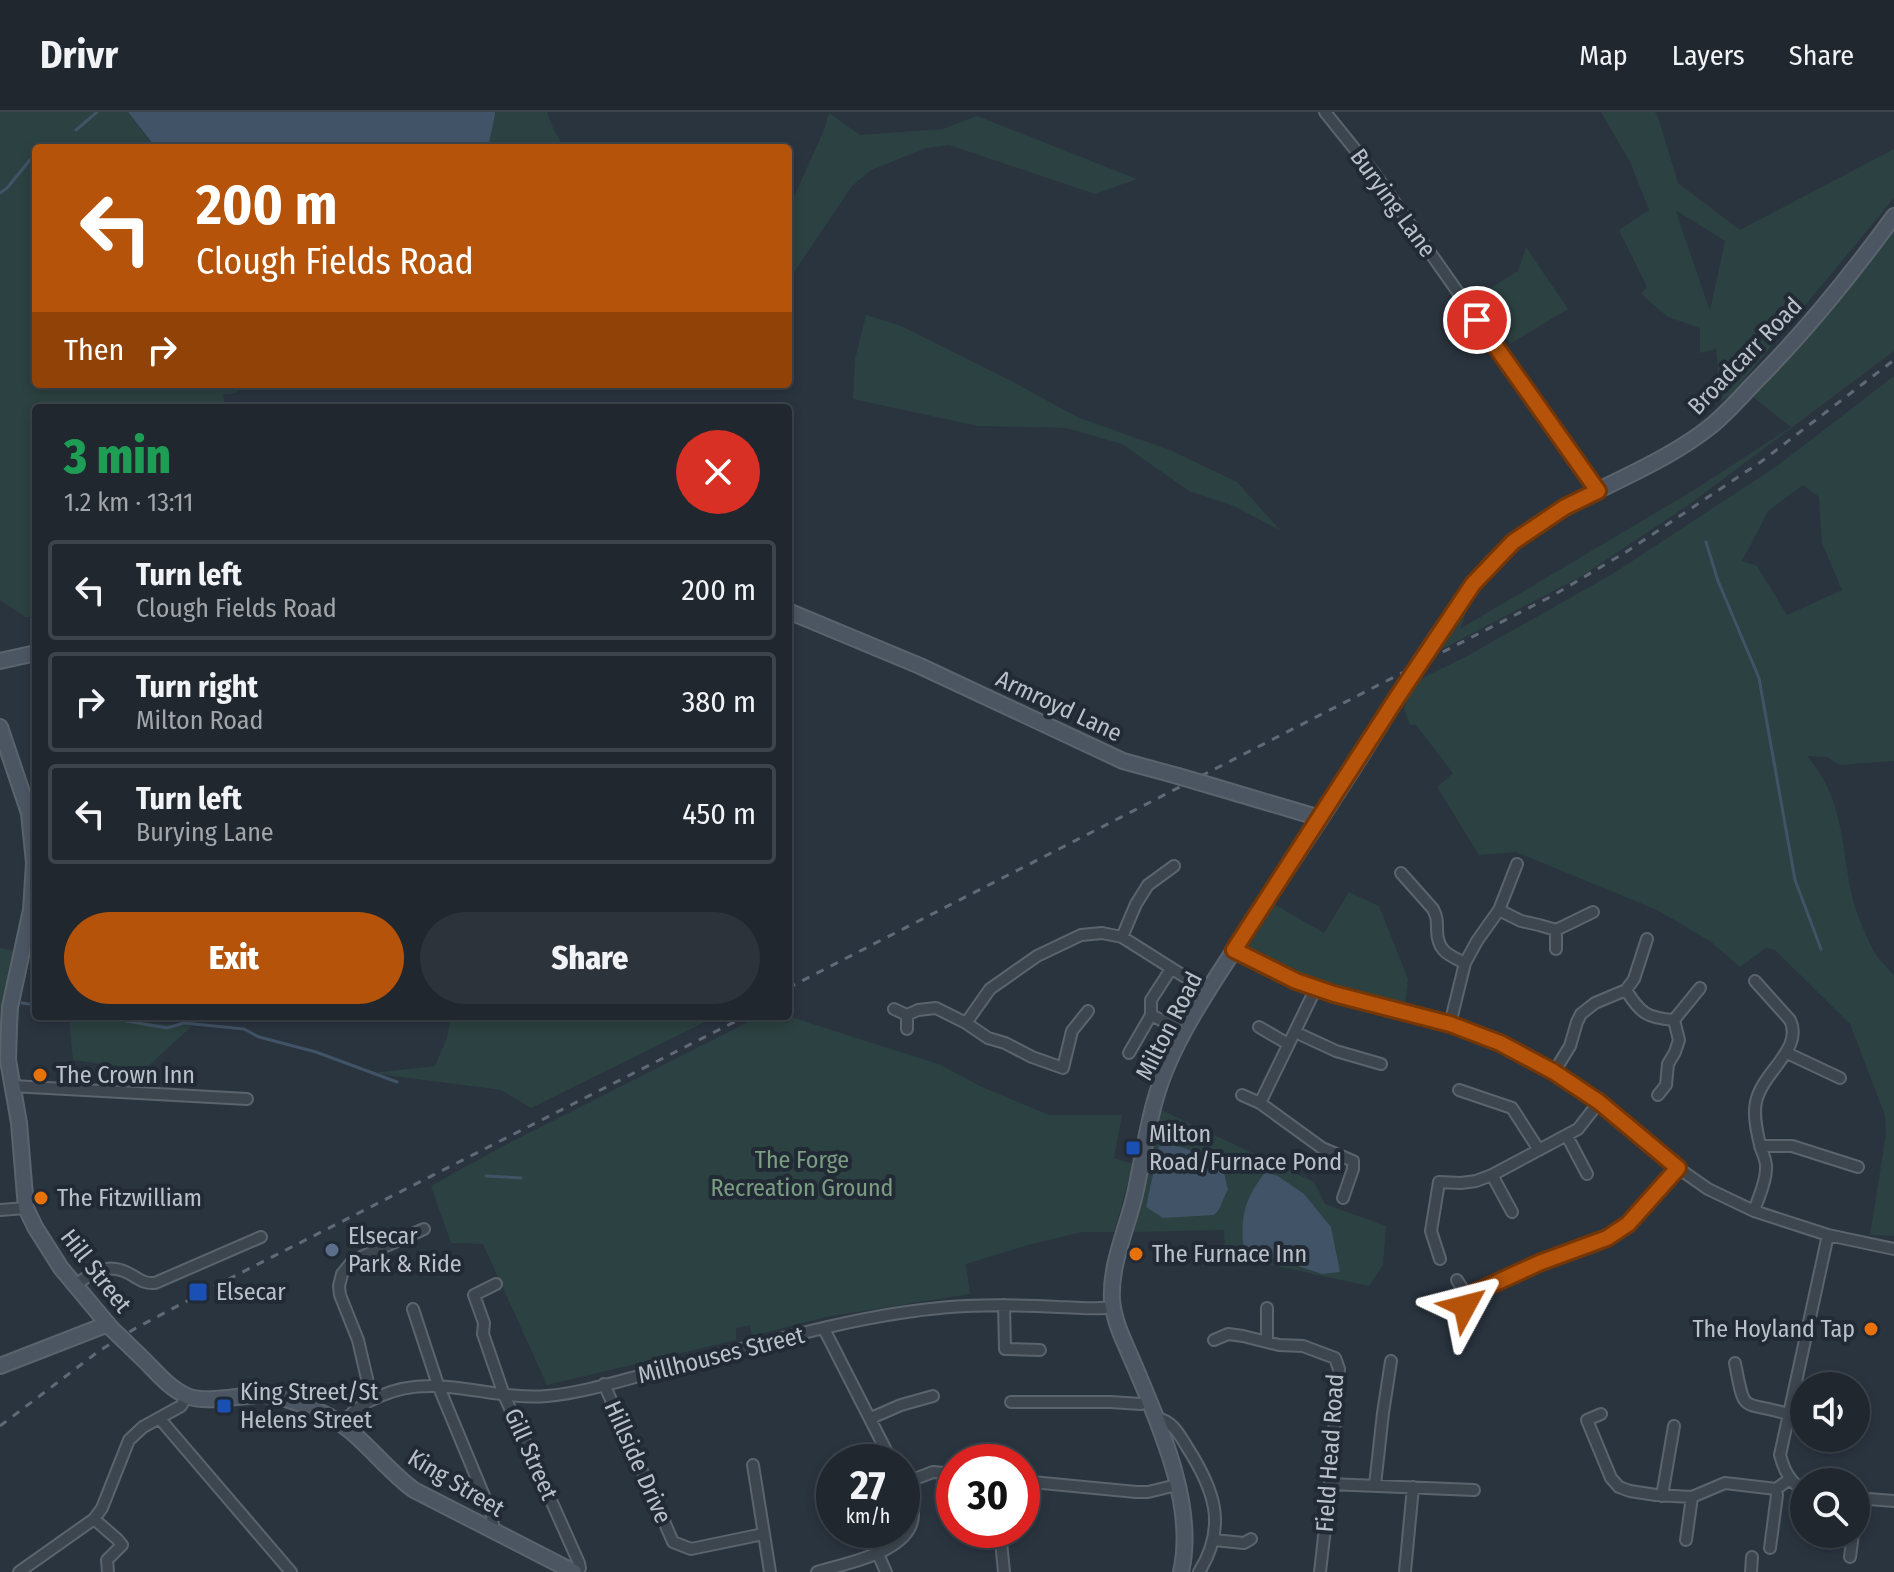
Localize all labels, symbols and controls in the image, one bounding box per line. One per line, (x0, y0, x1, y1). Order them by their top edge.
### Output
text: Drivr (40, 32, 118, 78)
text: Map (1579, 39, 1628, 72)
text: Layers (1672, 39, 1745, 72)
text: Share (1789, 39, 1854, 72)
street label: Burying Lane (1344, 143, 1442, 263)
text: 200 m (196, 172, 337, 239)
icon: left (64, 176, 168, 280)
text: Clough Fields Road (196, 240, 474, 284)
pin (1443, 286, 1511, 354)
street label: Broadcarr Road (1682, 292, 1808, 420)
icon: arrive (1455, 298, 1499, 342)
icon: right (140, 328, 184, 372)
text: Then (64, 332, 124, 368)
text: 3 min (64, 428, 171, 486)
button: close (676, 430, 760, 514)
text: 1.2 km · 13:11 (64, 487, 193, 518)
text: Turn left (136, 557, 242, 593)
icon: left (68, 568, 112, 612)
text: 200 m (681, 572, 756, 608)
text: Clough Fields Road (136, 593, 337, 624)
street label: Armroyd Lane (992, 665, 1126, 747)
text: Turn right (136, 669, 258, 705)
icon: right (68, 680, 112, 724)
text: 380 m (682, 684, 756, 720)
text: Milton Road (136, 705, 263, 736)
text: Turn left (136, 781, 242, 817)
icon: left (68, 792, 112, 836)
text: 450 m (682, 796, 756, 832)
text: Burying Lane (136, 817, 274, 848)
button: Exit (64, 912, 404, 1004)
button: Share (420, 912, 760, 1004)
street label: Milton Road (1130, 967, 1208, 1085)
place label: The Crown Inn (56, 1061, 195, 1089)
marker: The Crown Inn (31, 1066, 49, 1084)
place label: Milton Road/Furnace Pond (1149, 1120, 1342, 1176)
marker: Milton Road/Furnace Pond (1124, 1139, 1142, 1157)
park label: The Forge Recreation Ground (711, 1146, 893, 1202)
place label: The Fitzwilliam (57, 1184, 202, 1212)
marker: The Fitzwilliam (32, 1189, 50, 1207)
place label: Elsecar Park & Ride (348, 1222, 462, 1278)
street label: Hill Street (55, 1224, 137, 1318)
place label: The Furnace Inn (1152, 1240, 1307, 1268)
marker: Elsecar Park & Ride (323, 1241, 341, 1259)
marker: The Furnace Inn (1127, 1245, 1145, 1263)
position arrow (1423, 1264, 1507, 1348)
place label: Elsecar (216, 1278, 286, 1306)
marker: Elsecar (187, 1281, 209, 1303)
place label: The Hoyland Tap (1692, 1315, 1855, 1343)
marker: The Hoyland Tap (1862, 1320, 1880, 1338)
street label: Millhouses Street (635, 1321, 807, 1389)
map controls (1790, 1372, 1870, 1548)
button: sound (1790, 1372, 1870, 1452)
street label: Field Head Road (1311, 1373, 1349, 1533)
place label: King Street/St Helens Street (240, 1378, 378, 1434)
marker: King Street/St Helens Street (215, 1397, 233, 1415)
street label: Hillside Drive (599, 1397, 677, 1527)
street label: Gill Street (498, 1404, 564, 1504)
street label: King Street (403, 1443, 509, 1523)
speed limit sign: 30 (936, 1444, 1040, 1548)
text: 27 (850, 1462, 886, 1510)
button: search (1790, 1468, 1870, 1548)
text: km/h (846, 1504, 890, 1528)

